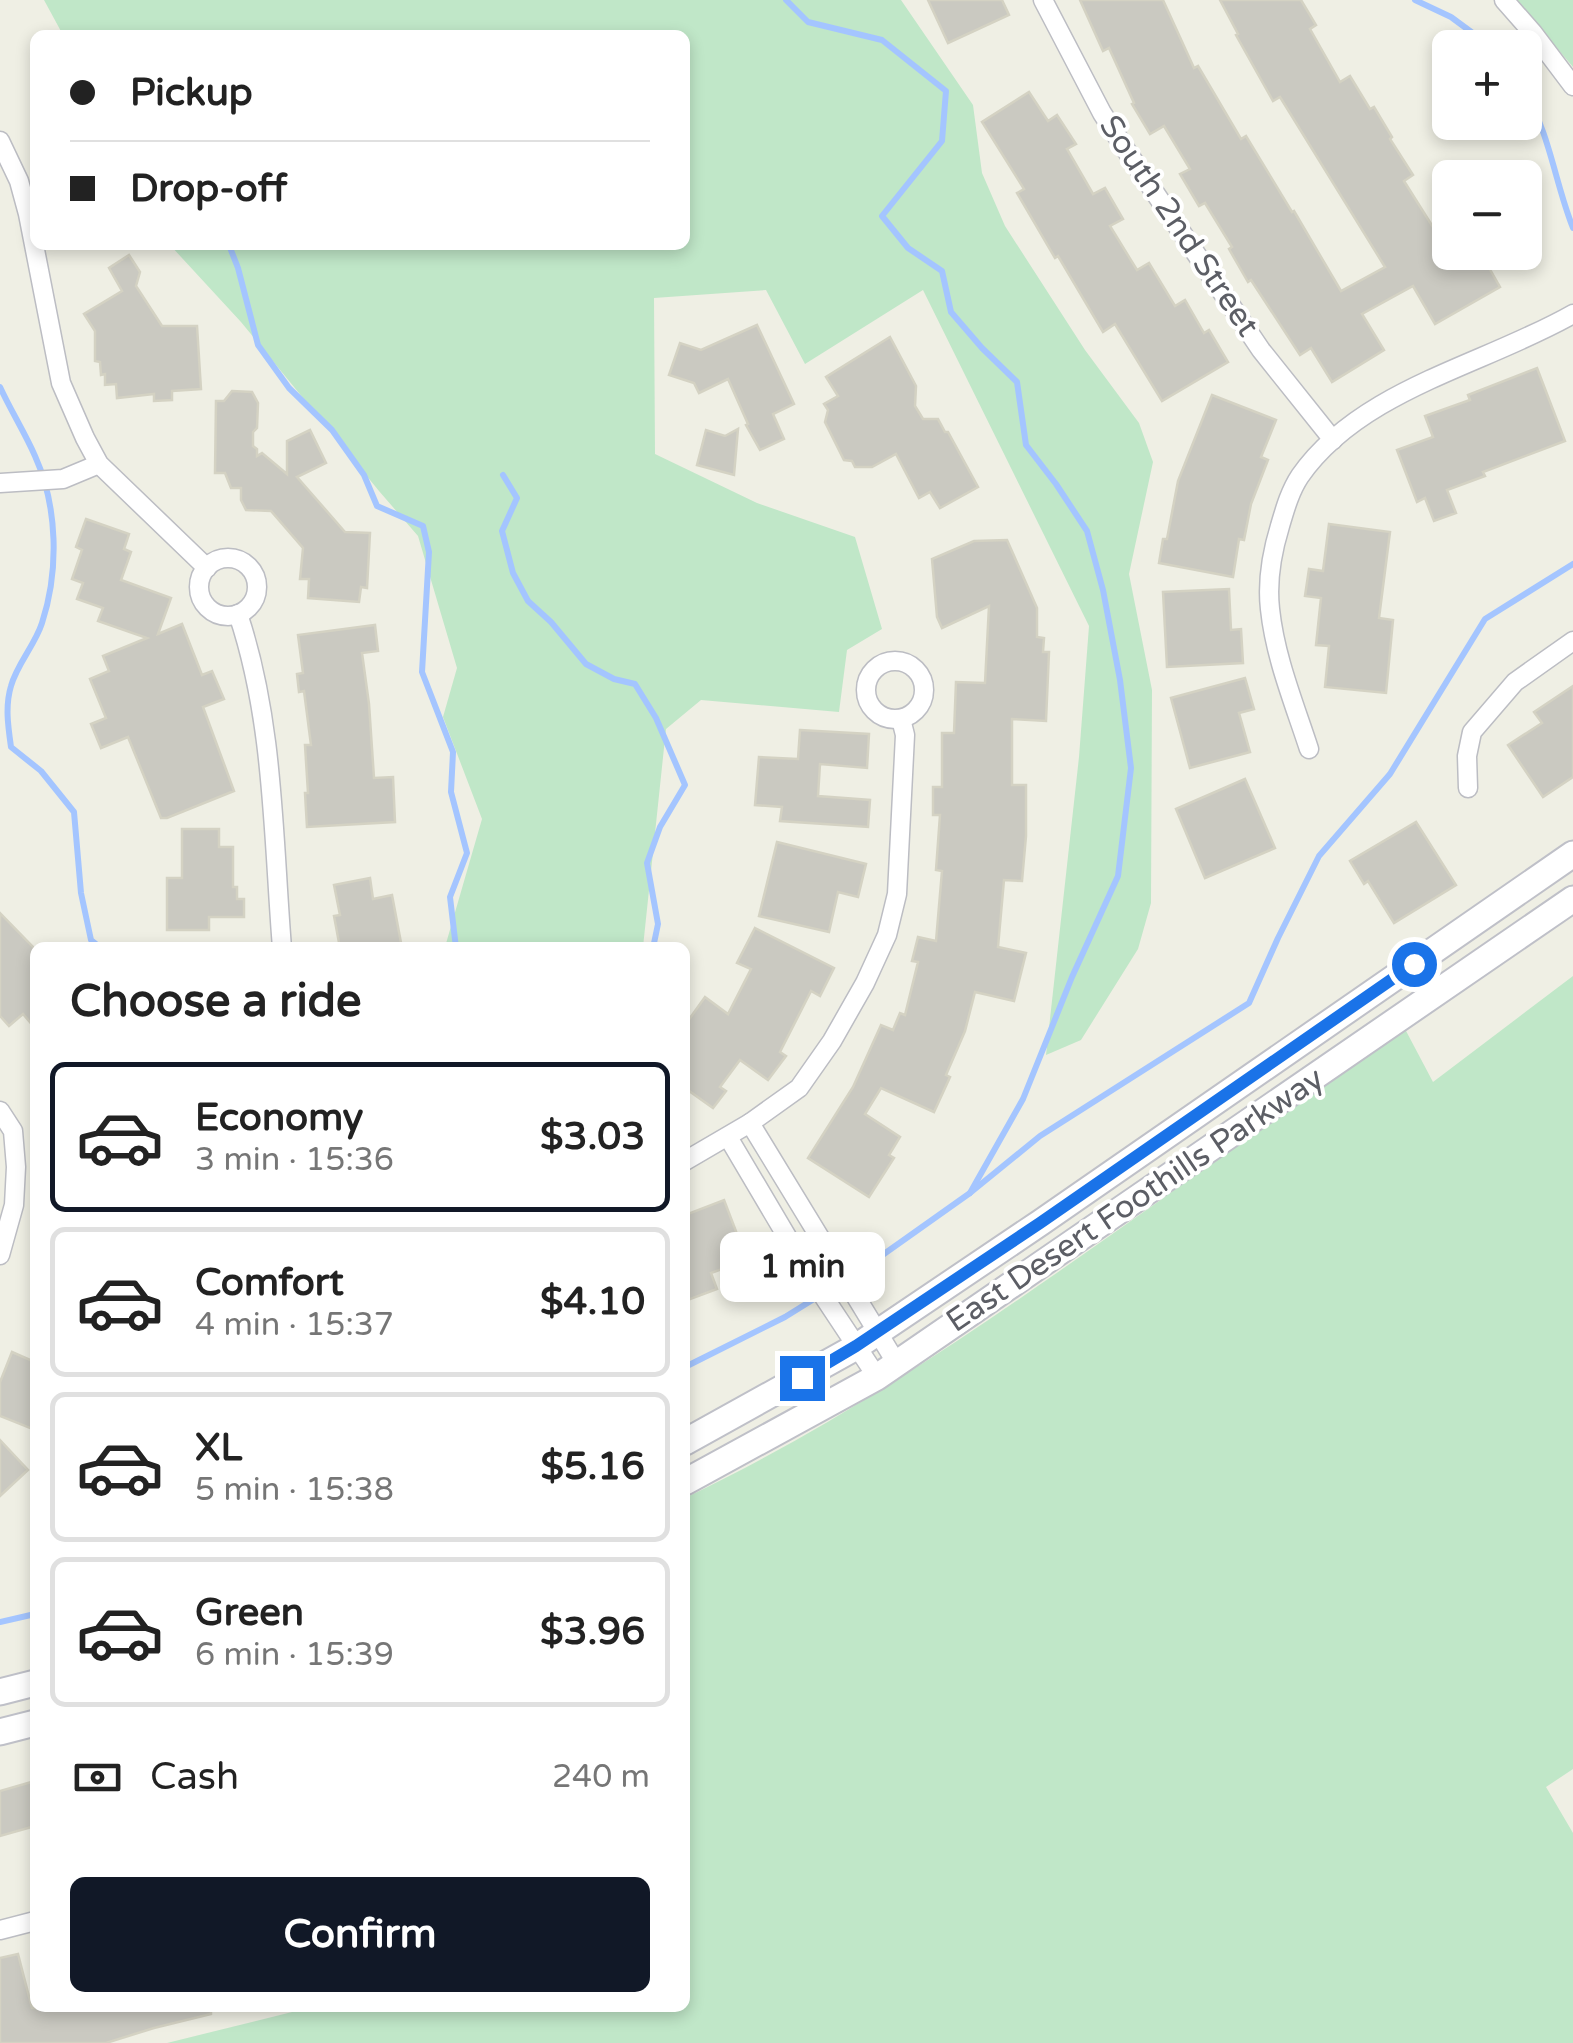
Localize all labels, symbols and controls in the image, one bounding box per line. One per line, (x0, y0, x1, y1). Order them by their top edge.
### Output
map controls (1432, 30, 1542, 270)
button: + (1432, 30, 1542, 140)
text: Pickup (130, 70, 253, 116)
street label: South 2nd Street (1091, 108, 1267, 344)
button: − (1432, 160, 1542, 270)
text: Drop-off (130, 166, 287, 212)
route start (1392, 942, 1437, 987)
text: Choose a ride (70, 975, 361, 1029)
street label: East Desert Foothills Parkway (939, 1059, 1331, 1341)
icon: car (75, 1092, 165, 1182)
text: Economy (195, 1095, 363, 1141)
text: $3.03 (540, 1114, 645, 1160)
text: 3 min · 15:36 (195, 1141, 394, 1179)
callout: 1 min (720, 1233, 884, 1303)
text: 1 min (760, 1248, 845, 1286)
icon: car (75, 1257, 165, 1347)
text: Comfort (195, 1260, 344, 1306)
text: $4.10 (540, 1279, 645, 1325)
text: 4 min · 15:37 (195, 1306, 394, 1344)
route end (780, 1356, 825, 1401)
icon: car (75, 1422, 165, 1512)
text: XL (195, 1425, 242, 1471)
text: $5.16 (540, 1444, 645, 1490)
text: 5 min · 15:38 (195, 1471, 394, 1509)
icon: car (75, 1587, 165, 1677)
text: Green (195, 1590, 304, 1636)
text: $3.96 (540, 1609, 645, 1655)
text: 6 min · 15:39 (195, 1636, 394, 1674)
icon: cash (70, 1750, 125, 1805)
text: Cash (150, 1754, 239, 1800)
text: 240 m (552, 1758, 650, 1796)
button: Confirm (70, 1877, 650, 1992)

